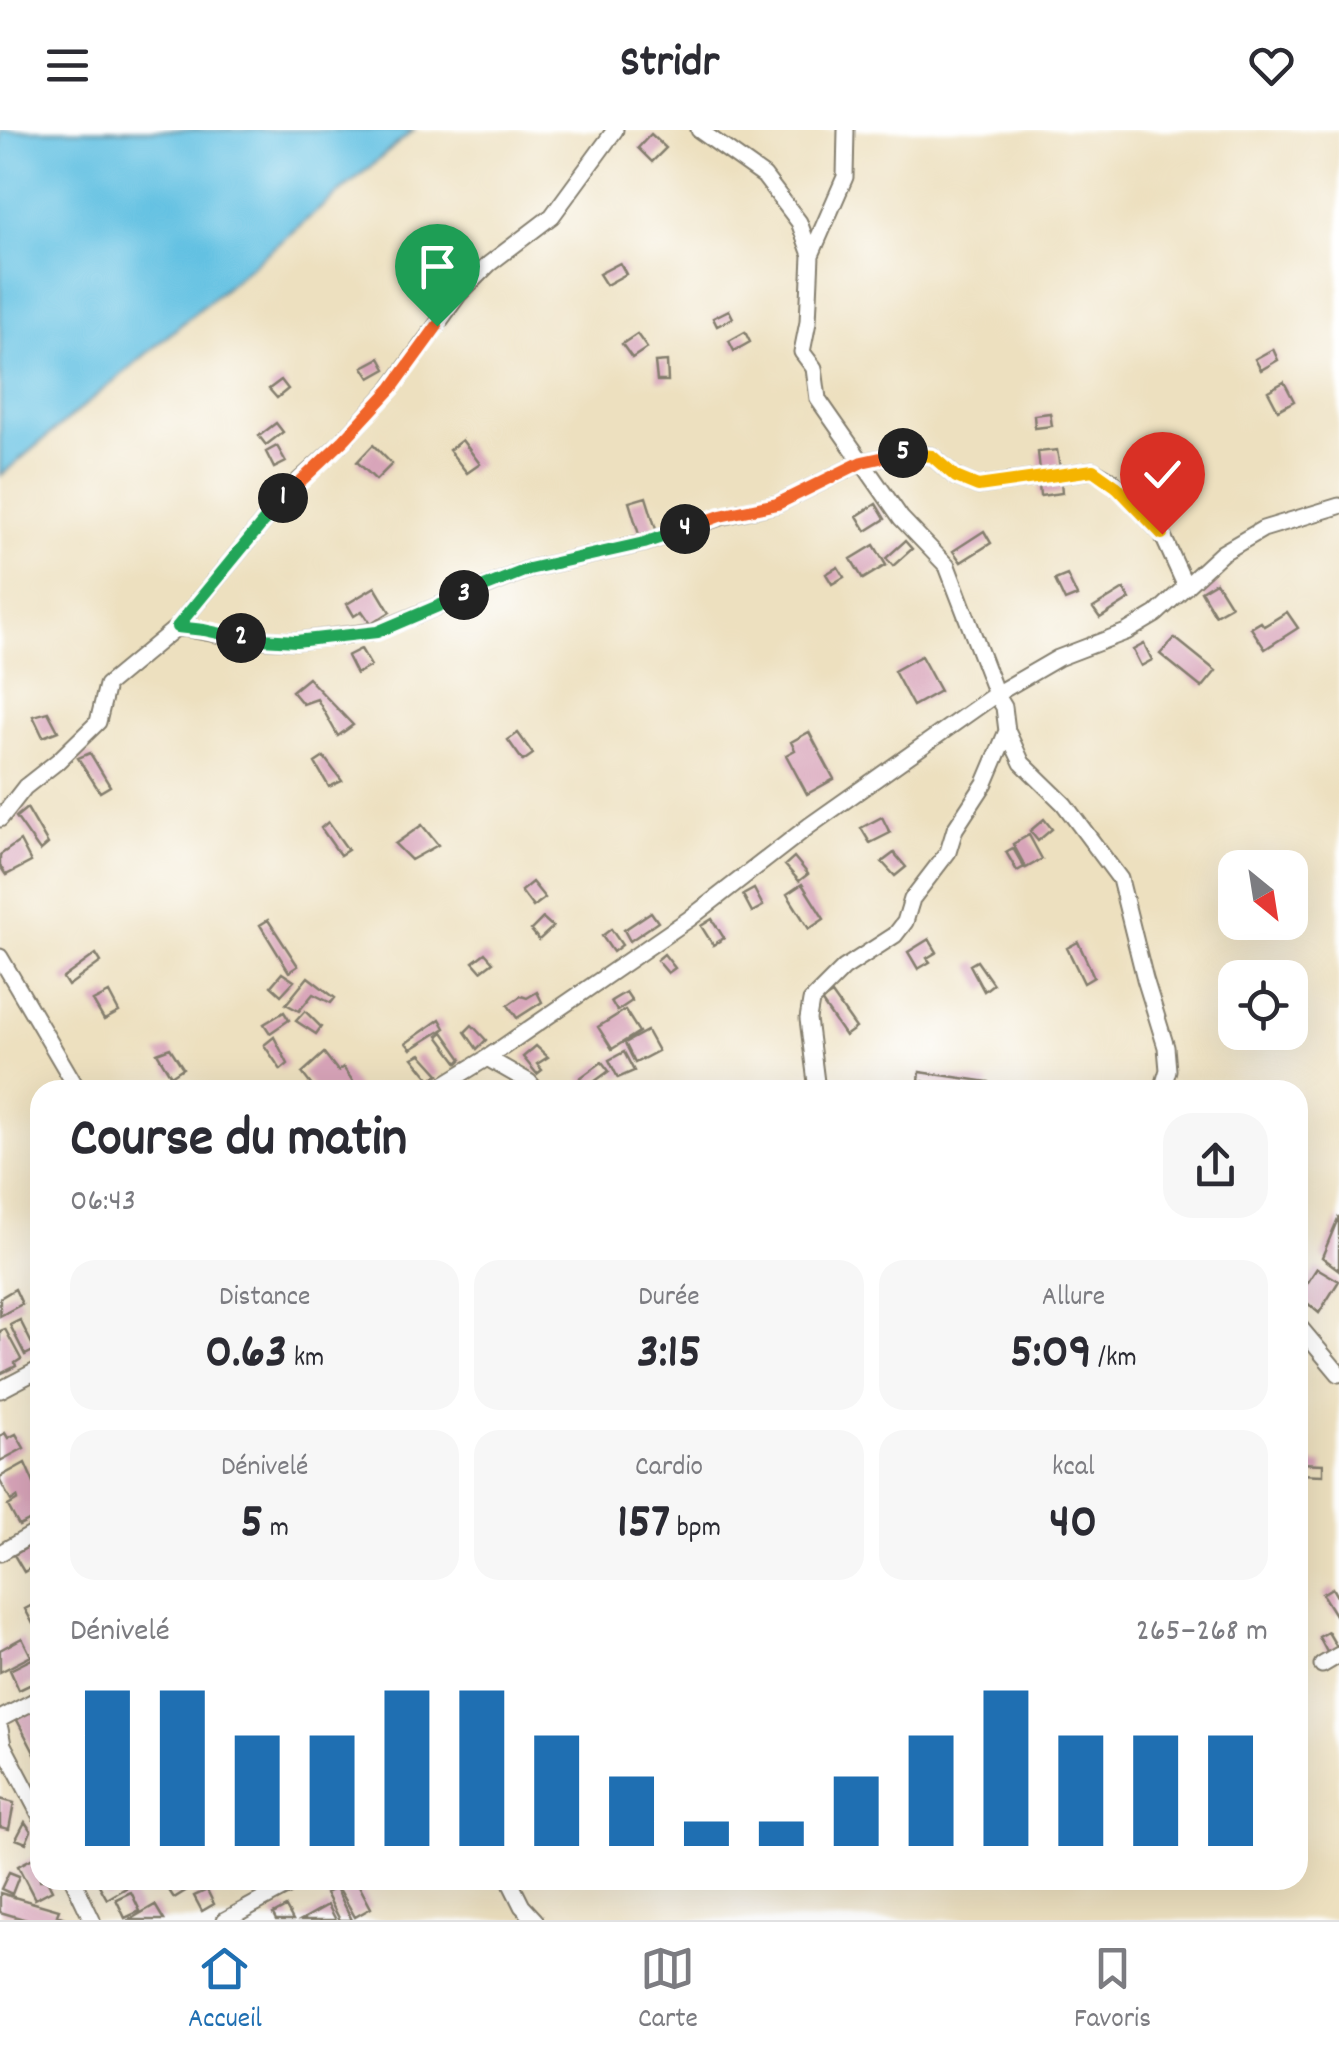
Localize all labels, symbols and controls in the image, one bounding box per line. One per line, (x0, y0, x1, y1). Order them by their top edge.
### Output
text: Stridr (620, 33, 719, 97)
icon: menu (40, 38, 95, 93)
icon: heart (1244, 38, 1299, 93)
pin (395, 224, 480, 327)
icon: arrive (410, 239, 465, 294)
pin: 5 (878, 428, 928, 478)
pin (1120, 432, 1205, 535)
text: 5 (897, 433, 909, 473)
icon: check (1135, 447, 1190, 502)
pin: 1 (258, 473, 308, 523)
text: 1 (280, 478, 286, 518)
pin: 4 (660, 504, 710, 554)
text: 4 (679, 509, 691, 549)
pin: 3 (439, 570, 489, 620)
text: 3 (458, 575, 470, 615)
pin: 2 (216, 613, 266, 663)
text: 2 (235, 618, 247, 658)
north arrow (1218, 850, 1308, 940)
map controls (1218, 850, 1308, 1050)
button: locate (1218, 960, 1308, 1050)
text: Course du matin (70, 1103, 407, 1182)
button: share (1163, 1113, 1268, 1218)
text: 06:43 (70, 1180, 136, 1226)
text: Distance (219, 1279, 310, 1319)
text: Durée (638, 1279, 700, 1319)
text: Allure (1042, 1279, 1105, 1319)
text: 0.63 (205, 1319, 287, 1391)
text: 3:15 (637, 1319, 701, 1391)
text: 5:09 (1010, 1319, 1092, 1391)
text: km (287, 1340, 324, 1380)
text: /km (1092, 1340, 1137, 1380)
text: Dénivelé (221, 1449, 308, 1489)
text: Cardio (635, 1449, 703, 1489)
text: kcal (1052, 1449, 1095, 1489)
text: 5 (240, 1489, 263, 1561)
text: 157 (617, 1489, 670, 1561)
text: 40 (1049, 1489, 1097, 1561)
text: m (263, 1510, 289, 1550)
text: bpm (670, 1510, 721, 1550)
text: Dénivelé (70, 1610, 170, 1656)
text: 265–268 m (1136, 1610, 1268, 1656)
tab: Accueil (188, 1941, 262, 2041)
tab: Carte (638, 1941, 698, 2041)
tab: Favoris (1074, 1941, 1151, 2041)

